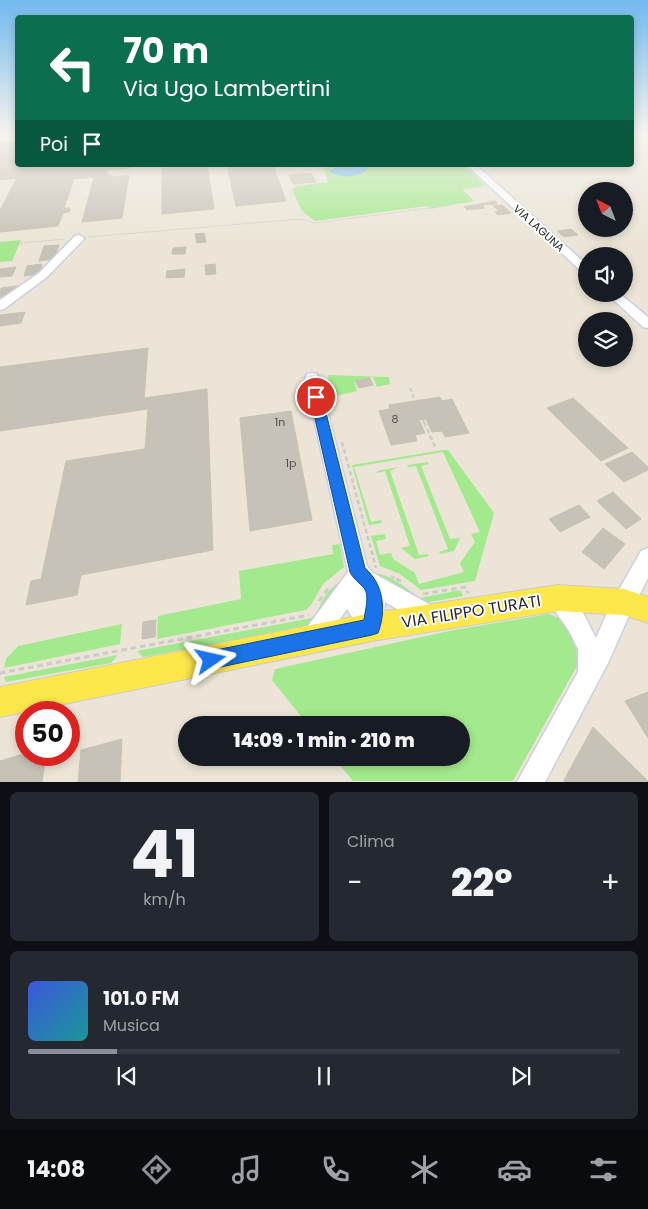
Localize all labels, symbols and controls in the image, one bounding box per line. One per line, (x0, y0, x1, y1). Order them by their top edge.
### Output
text: 70 m (123, 26, 209, 75)
icon: left (40, 35, 105, 100)
text: Via Ugo Lambertini (123, 73, 330, 104)
icon: arrive (78, 130, 106, 158)
text: Poi (40, 131, 68, 158)
north arrow (578, 182, 632, 238)
map controls (578, 182, 633, 367)
street label: VIA LAGUNA (510, 201, 568, 256)
button: sound (578, 247, 633, 302)
button: layers (578, 312, 633, 367)
pin (295, 376, 337, 418)
icon: arrive (302, 383, 330, 411)
house number: 8 (392, 411, 399, 427)
house number: 1n (275, 414, 285, 430)
house number: 1p (286, 455, 296, 471)
street label: VIA FILIPPO TURATI (400, 589, 542, 634)
position arrow (184, 633, 236, 685)
speed limit sign: 50 (15, 701, 80, 766)
text: 14:09 · 1 min · 210 m (233, 727, 415, 754)
text: 41 (130, 809, 199, 900)
text: Clima (347, 830, 395, 853)
text: 22° (451, 856, 512, 909)
text: − (347, 863, 362, 902)
text: + (601, 863, 620, 902)
text: km/h (143, 888, 186, 911)
text: 101.0 FM (103, 985, 179, 1012)
text: Musica (103, 1014, 160, 1037)
icon: previous (113, 1062, 141, 1090)
icon: pause (310, 1062, 338, 1090)
icon: next (507, 1062, 535, 1090)
icon: directions (139, 1152, 174, 1187)
icon: music (229, 1152, 264, 1187)
icon: phone (318, 1152, 353, 1187)
icon: climate (407, 1152, 442, 1187)
icon: car (497, 1152, 532, 1187)
icon: filters (586, 1152, 621, 1187)
text: 14:08 (27, 1154, 85, 1185)

